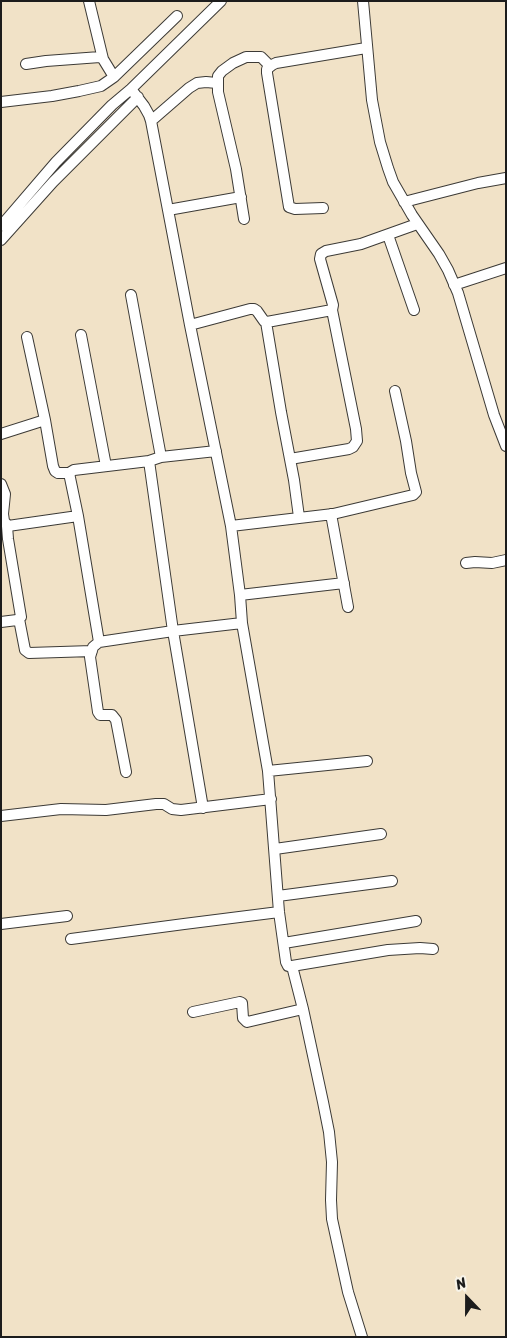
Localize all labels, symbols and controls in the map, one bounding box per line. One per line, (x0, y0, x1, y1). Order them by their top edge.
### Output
text: N (452, 1270, 470, 1297)
north arrow (442, 1273, 492, 1323)

